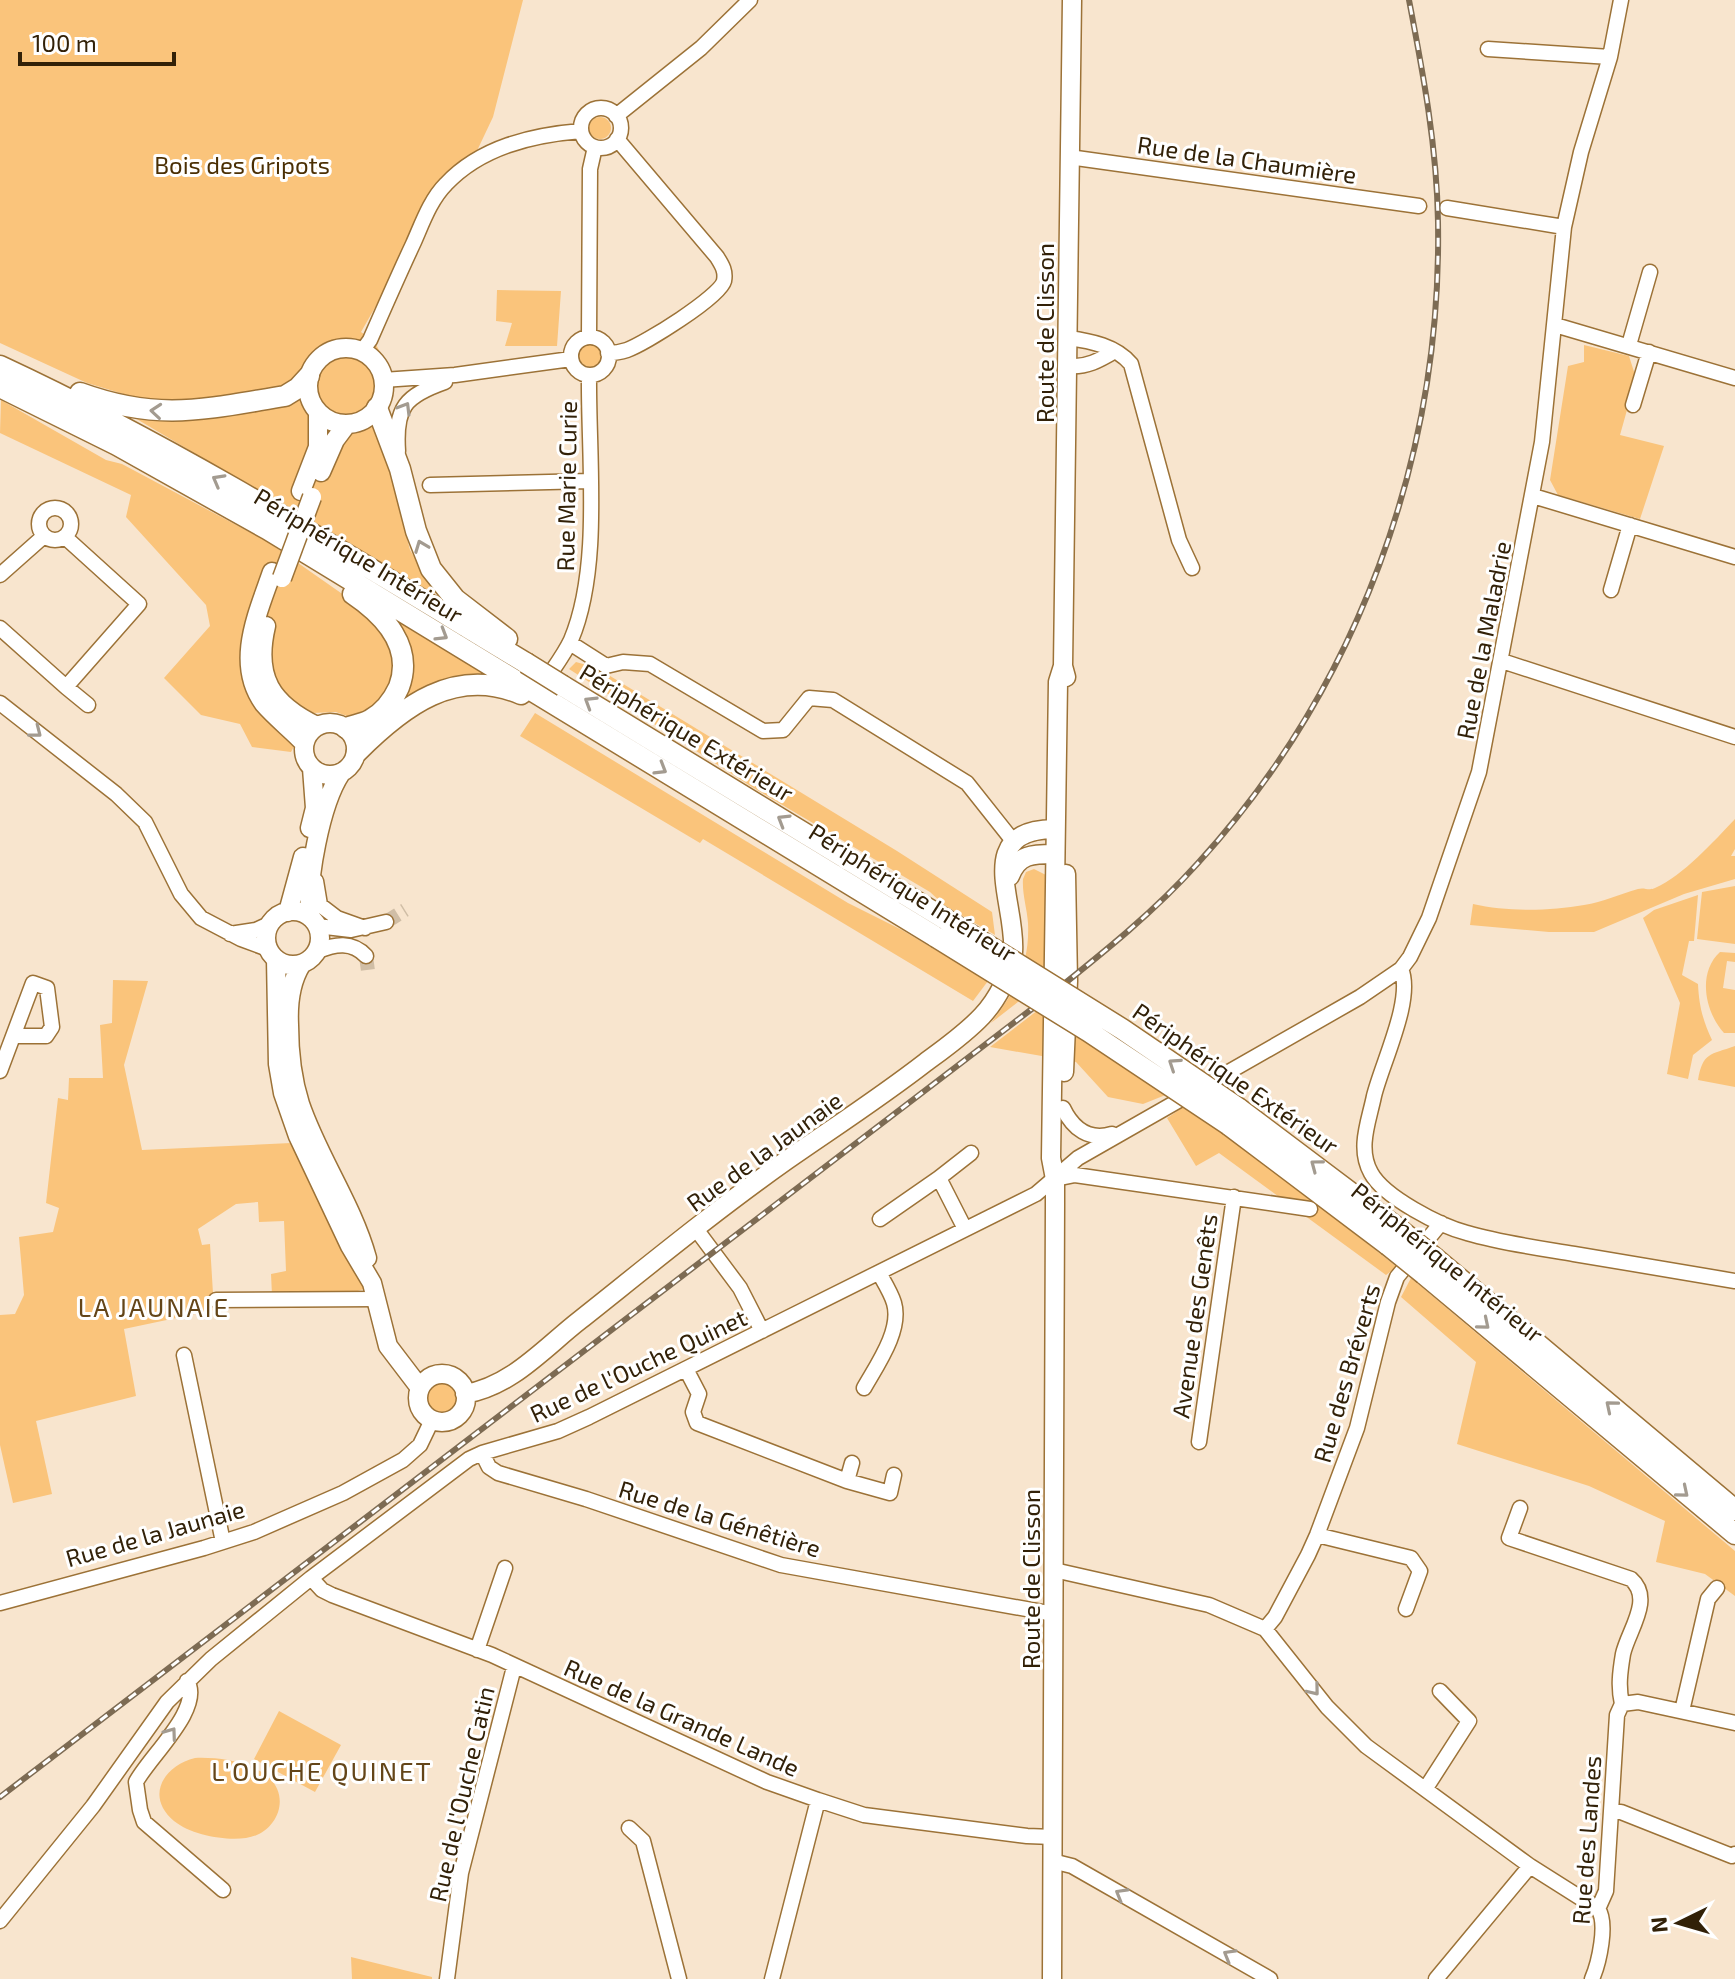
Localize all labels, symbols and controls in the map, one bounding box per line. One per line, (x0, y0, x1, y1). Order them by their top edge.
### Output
scale bar (20, 16, 174, 66)
text: 100 m (32, 28, 97, 57)
street label: Rue de la Chaumière (1136, 129, 1358, 189)
park label: Bois des Gripots (154, 150, 330, 179)
street label: Route de Clisson (1030, 243, 1059, 423)
street label: Rue Marie Curie (550, 400, 582, 572)
one-way arrow (149, 403, 162, 420)
one-way arrow (395, 403, 410, 417)
one-way arrow (213, 474, 227, 490)
street label: Périphérique Intérieur (249, 481, 469, 629)
street label: Rue de la Maladrie (1450, 539, 1516, 741)
one-way arrow (414, 540, 431, 554)
one-way arrow (433, 625, 448, 641)
street label: Périphérique Extérieur (575, 657, 799, 808)
one-way arrow (584, 697, 598, 712)
one-way arrow (27, 722, 42, 736)
one-way arrow (652, 759, 667, 774)
one-way arrow (777, 815, 792, 830)
street label: Périphérique Intérieur (804, 817, 1022, 968)
street label: Périphérique Extérieur (1128, 996, 1345, 1160)
one-way arrow (1169, 1059, 1183, 1074)
street label: Rue de la Jaunaie (681, 1085, 847, 1217)
one-way arrow (1311, 1161, 1325, 1175)
street label: Périphérique Intérieur (1346, 1176, 1550, 1349)
street label: Avenue des Genêts (1165, 1212, 1223, 1420)
street label: Rue des Bréverts (1307, 1280, 1385, 1466)
district label: LA JAUNAIE (78, 1291, 230, 1322)
street label: Rue de l'Ouche Quinet (525, 1302, 751, 1428)
one-way arrow (1475, 1314, 1490, 1329)
one-way arrow (1606, 1401, 1620, 1416)
street label: Rue de la Génêtière (616, 1474, 824, 1562)
one-way arrow (1674, 1482, 1688, 1497)
street label: Route de Clisson (1016, 1489, 1045, 1669)
street label: Rue de la Jaunaie (62, 1494, 248, 1572)
street label: Rue de la Grande Lande (560, 1652, 804, 1782)
one-way arrow (1304, 1681, 1318, 1696)
street label: Rue de l'Ouche Catin (422, 1684, 500, 1904)
one-way arrow (161, 1728, 175, 1742)
district label: L'OUCHE QUINET (211, 1755, 433, 1786)
street label: Rue des Landes (1566, 1755, 1606, 1925)
north arrow (1639, 1883, 1719, 1963)
one-way arrow (1115, 1888, 1130, 1904)
text: N (1644, 1916, 1672, 1934)
one-way arrow (1224, 1949, 1238, 1965)

